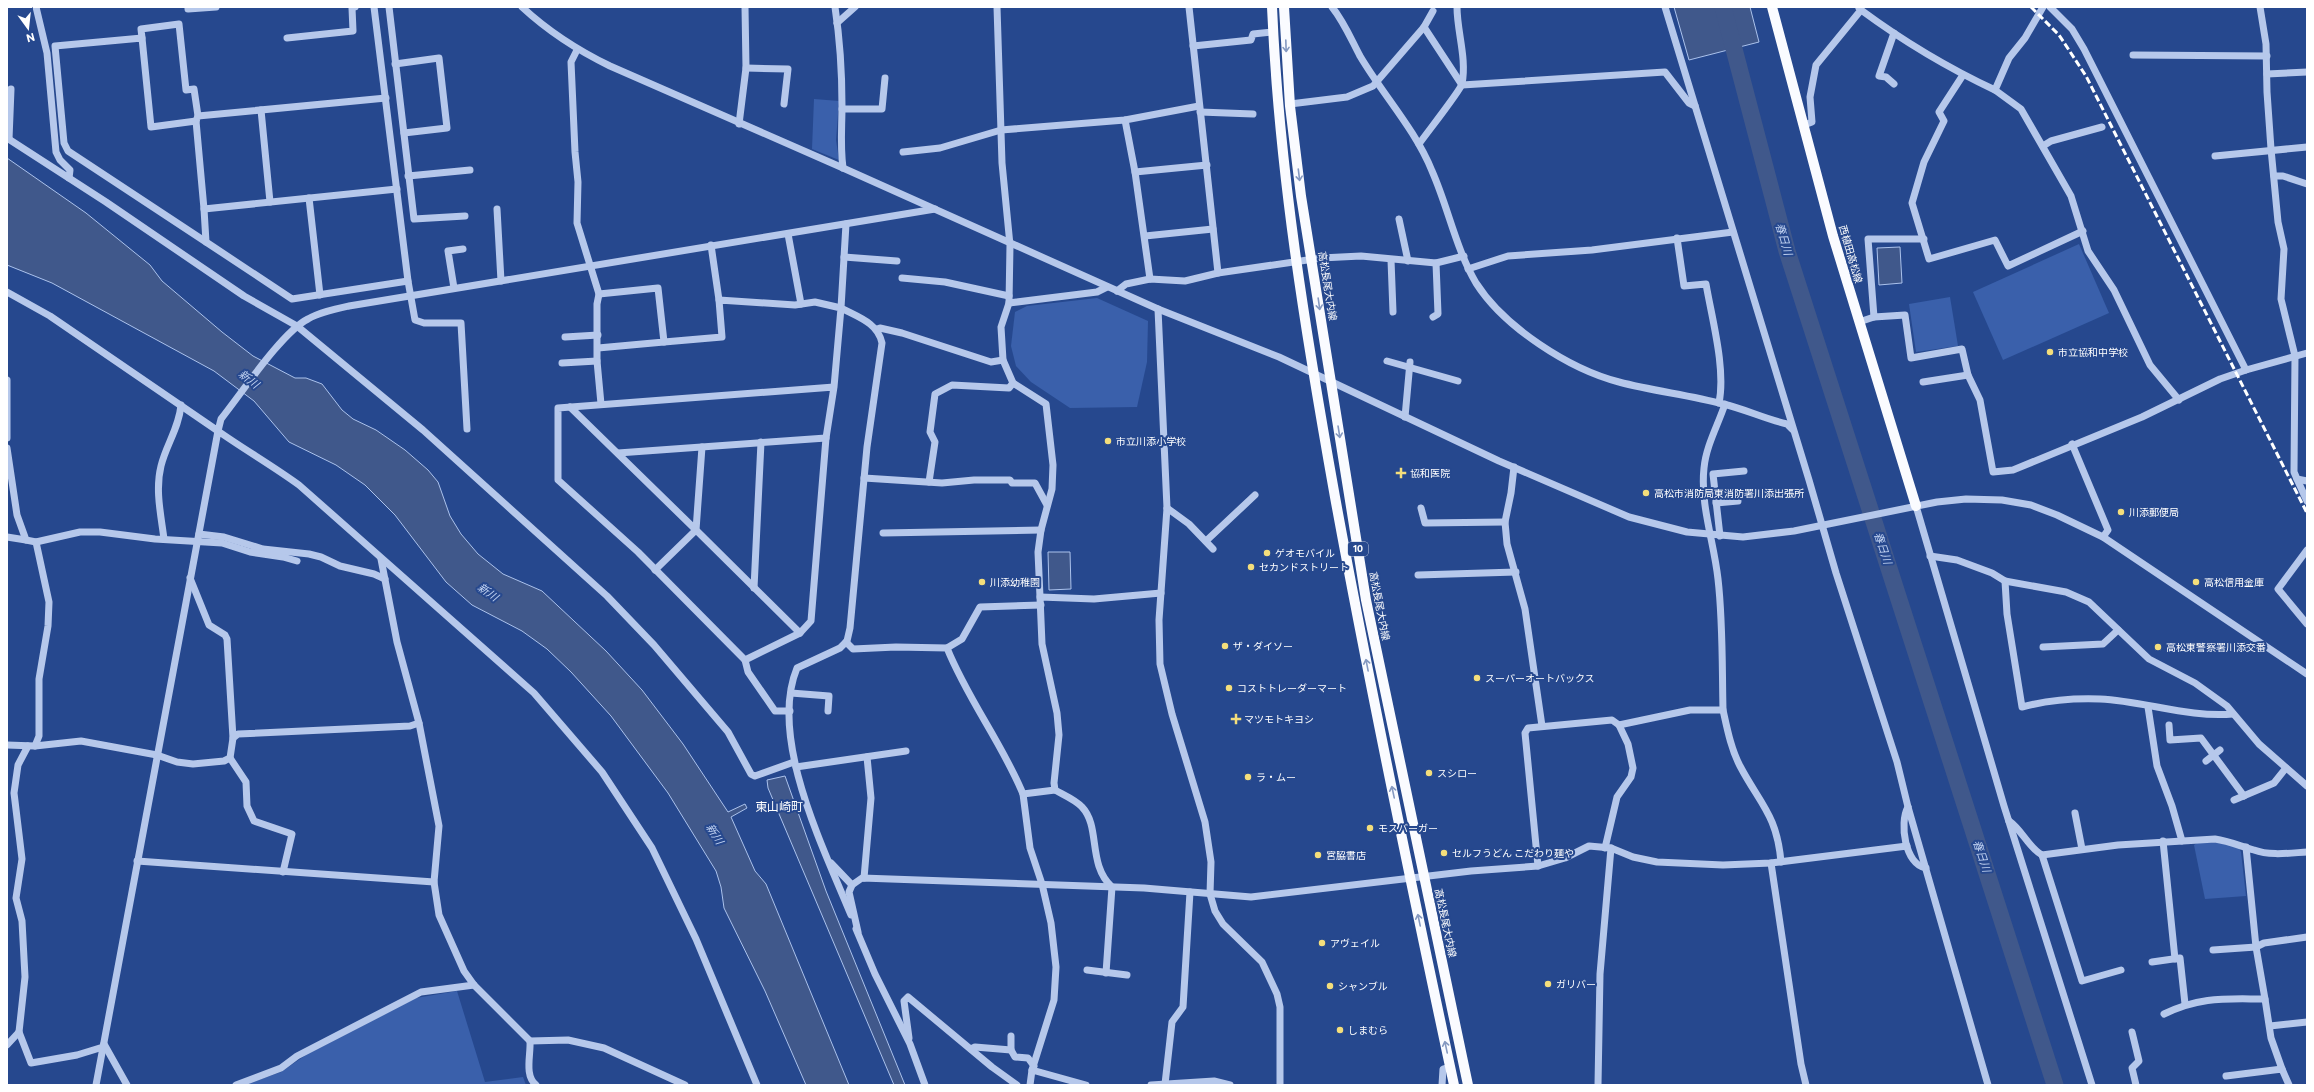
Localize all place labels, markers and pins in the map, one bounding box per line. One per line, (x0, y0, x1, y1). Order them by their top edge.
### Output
place label: 市立協和中学校 (2058, 346, 2128, 358)
marker: 市立協和中学校 (2045, 347, 2055, 357)
place label: 市立川添小学校 (1116, 435, 1186, 447)
marker: 市立川添小学校 (1103, 436, 1113, 446)
marker: 協和医院 (1395, 467, 1407, 479)
place label: 協和医院 (1410, 467, 1450, 479)
place label: 高松市消防局東消防署川添出張所 (1654, 487, 1804, 499)
marker: 高松市消防局東消防署川添出張所 (1641, 488, 1651, 498)
place label: 川添郵便局 (2129, 506, 2179, 518)
marker: 川添郵便局 (2116, 507, 2126, 517)
place label: ゲオモバイル (1275, 547, 1335, 559)
marker: ゲオモバイル (1262, 548, 1272, 558)
place label: セカンドストリート (1259, 561, 1349, 573)
marker: セカンドストリート (1246, 562, 1256, 572)
place label: 川添幼稚園 (990, 576, 1040, 588)
place label: 高松信用金庫 (2204, 576, 2264, 588)
marker: 川添幼稚園 (977, 577, 987, 587)
marker: 高松信用金庫 (2191, 577, 2201, 587)
place label: ザ・ダイソー (1233, 640, 1293, 652)
marker: ザ・ダイソー (1220, 641, 1230, 651)
place label: 高松東警察署川添交番 (2166, 641, 2266, 653)
marker: 高松東警察署川添交番 (2153, 642, 2163, 652)
place label: スーパーオートバックス (1485, 672, 1595, 684)
marker: スーパーオートバックス (1472, 673, 1482, 683)
place label: コストトレーダーマート (1237, 682, 1347, 694)
marker: コストトレーダーマート (1224, 683, 1234, 693)
place label: マツモトキヨシ (1244, 713, 1314, 725)
marker: マツモトキヨシ (1231, 714, 1241, 724)
place label: スシロー (1437, 767, 1477, 779)
marker: スシロー (1424, 768, 1434, 778)
place label: ラ・ムー (1256, 771, 1296, 783)
marker: ラ・ムー (1243, 772, 1253, 782)
place label: モスバーガー (1378, 822, 1438, 834)
marker: モスバーガー (1365, 823, 1375, 833)
place label: セルフうどん こだわり麺や (1452, 847, 1574, 859)
marker: セルフうどん こだわり麺や (1439, 848, 1449, 858)
place label: 宮脇書店 (1326, 849, 1366, 861)
marker: 宮脇書店 (1313, 850, 1323, 860)
place label: アヴェイル (1330, 937, 1380, 949)
marker: アヴェイル (1317, 938, 1327, 948)
place label: ガリバー (1556, 978, 1596, 990)
marker: ガリバー (1543, 979, 1553, 989)
place label: シャンブル (1338, 980, 1388, 992)
marker: シャンブル (1325, 981, 1335, 991)
place label: しまむら (1348, 1024, 1388, 1036)
marker: しまむら (1335, 1025, 1345, 1035)

